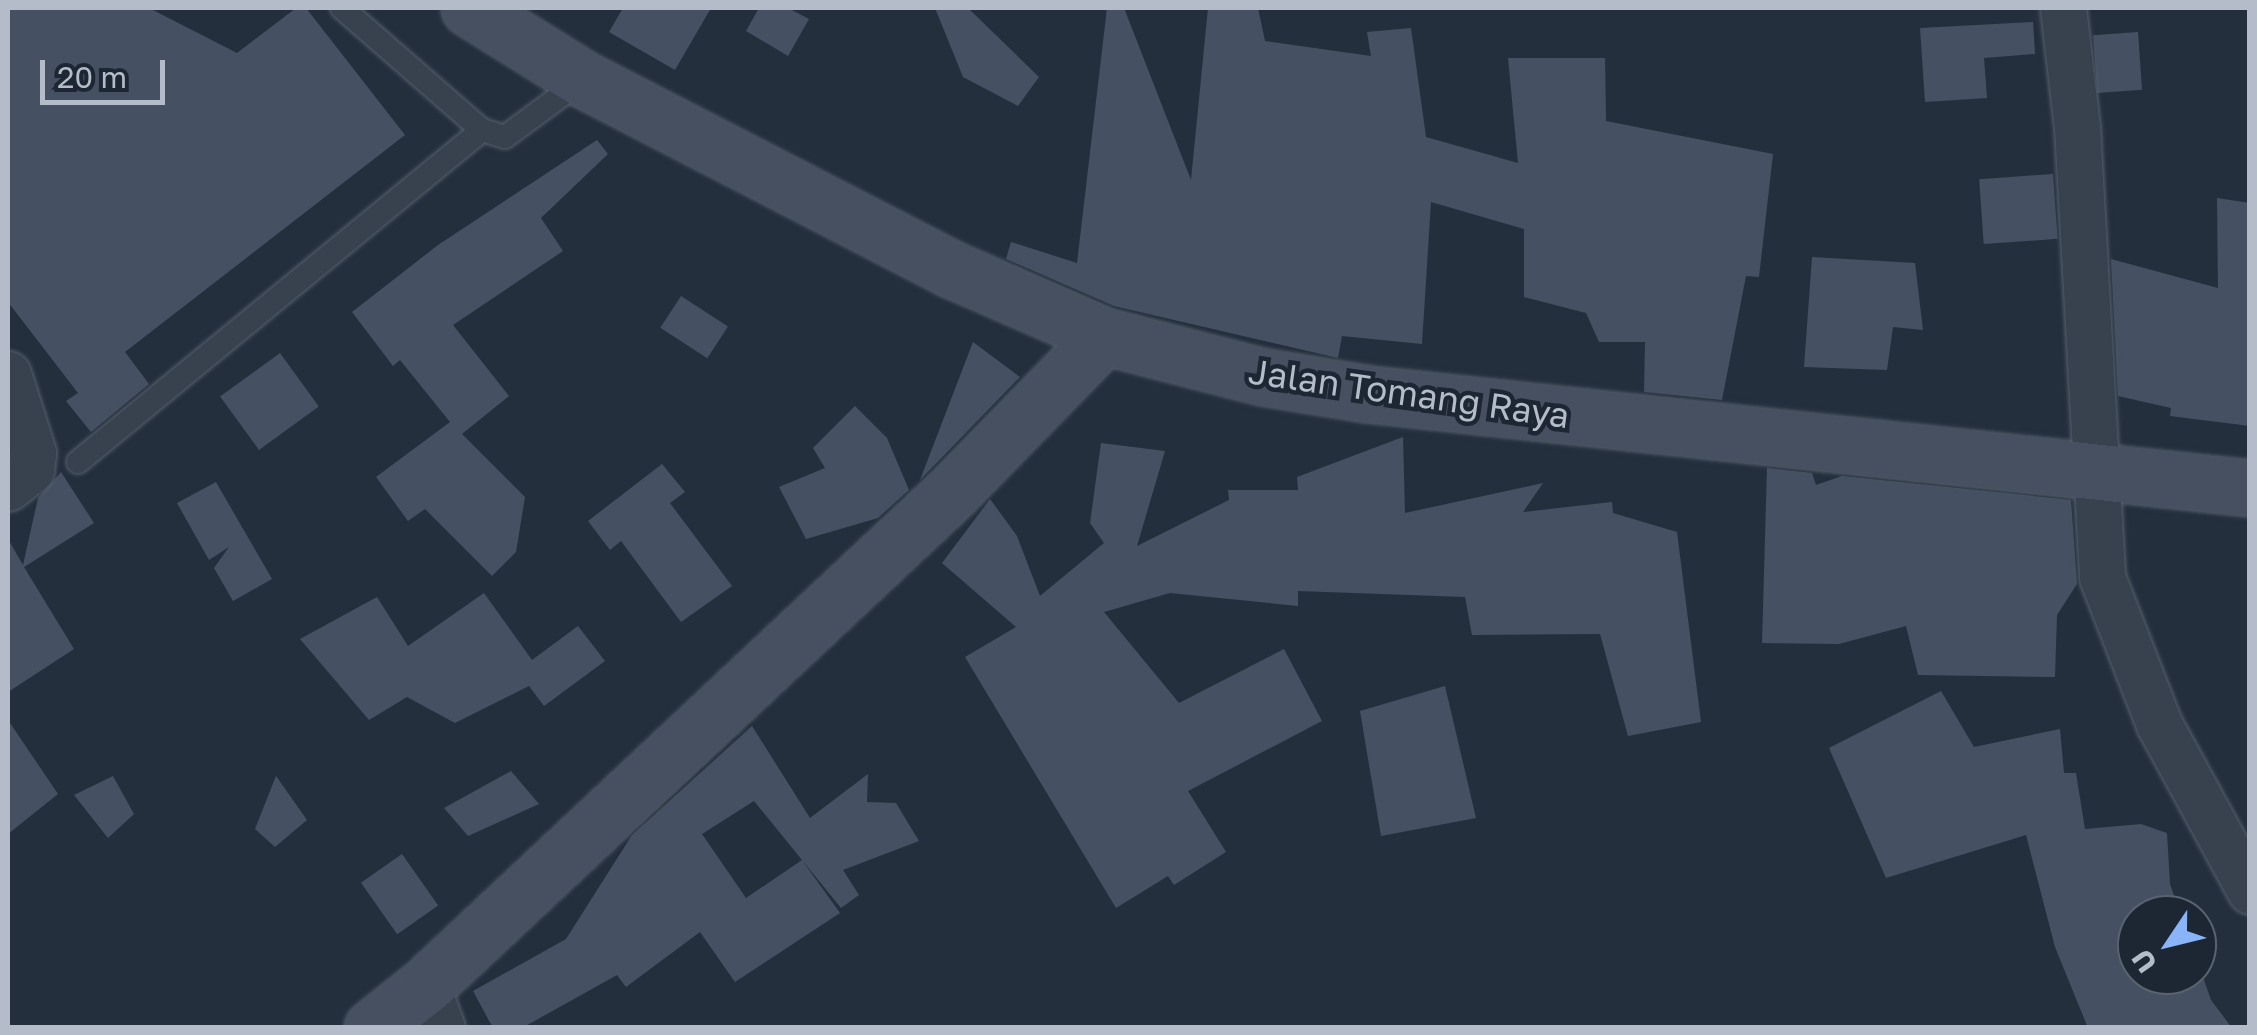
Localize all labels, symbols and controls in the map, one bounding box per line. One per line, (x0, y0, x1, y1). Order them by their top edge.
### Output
scale bar (45, 40, 170, 102)
text: 20 m (57, 59, 127, 95)
street label: Jalan Tomang Raya (1246, 350, 1572, 436)
north arrow (2117, 895, 2217, 995)
text: U (2124, 944, 2163, 979)

